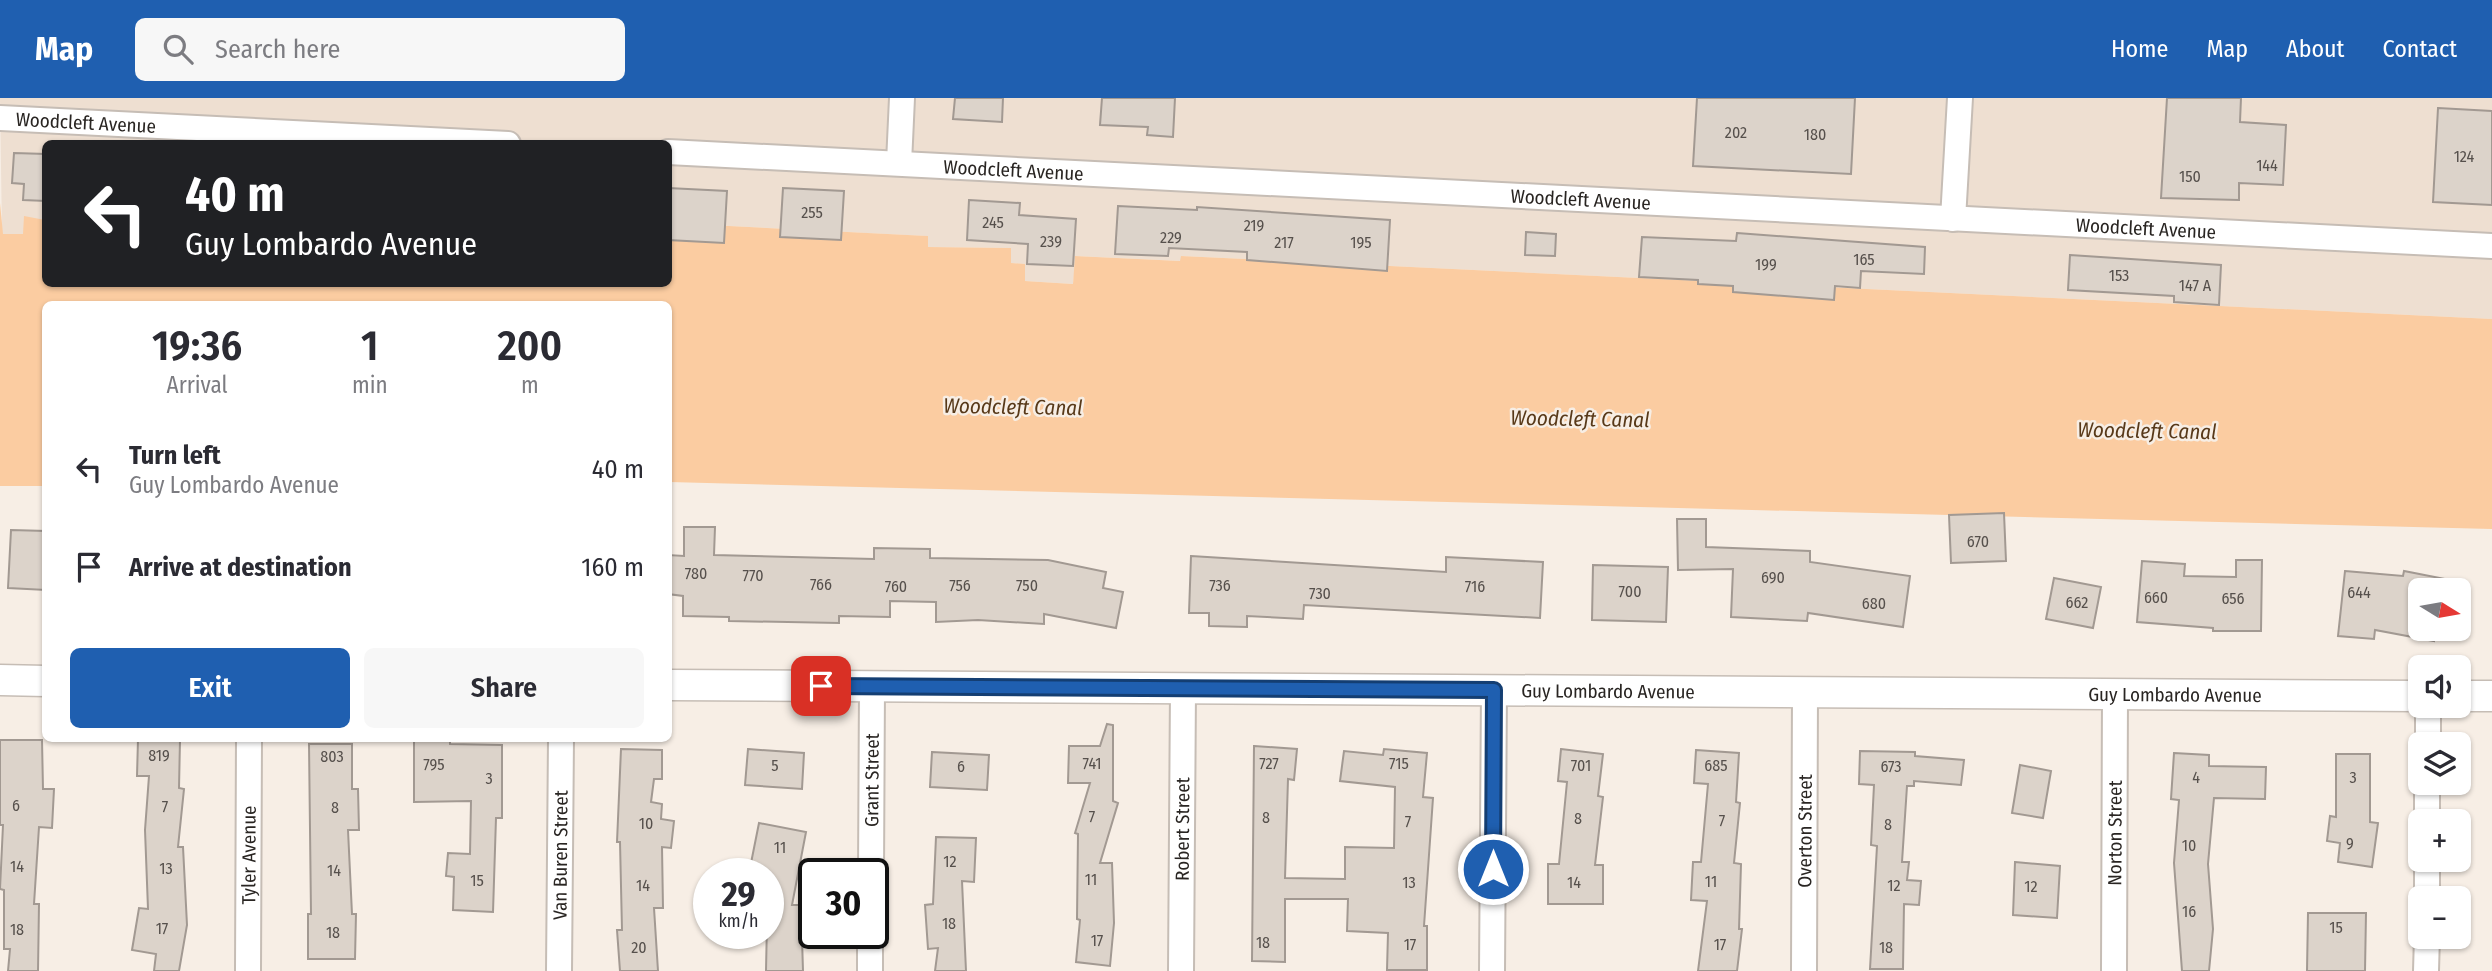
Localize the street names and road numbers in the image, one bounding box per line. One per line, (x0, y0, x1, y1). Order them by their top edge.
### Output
street label: Woodcleft Avenue (15, 108, 157, 138)
street label: Woodcleft Avenue (943, 155, 1084, 185)
street label: Woodcleft Avenue (1510, 184, 1651, 215)
street label: Woodcleft Avenue (2075, 214, 2217, 244)
street label: Guy Lombardo Avenue (1521, 679, 1695, 703)
street label: Guy Lombardo Avenue (2088, 683, 2262, 707)
street label: Grant Street (860, 732, 884, 827)
street label: Overton Street (1793, 773, 1817, 888)
street label: Robert Street (1171, 776, 1194, 881)
street label: Norton Street (2103, 779, 2127, 886)
street label: Van Buren Street (548, 789, 573, 920)
street label: Tyler Avenue (237, 805, 261, 905)

